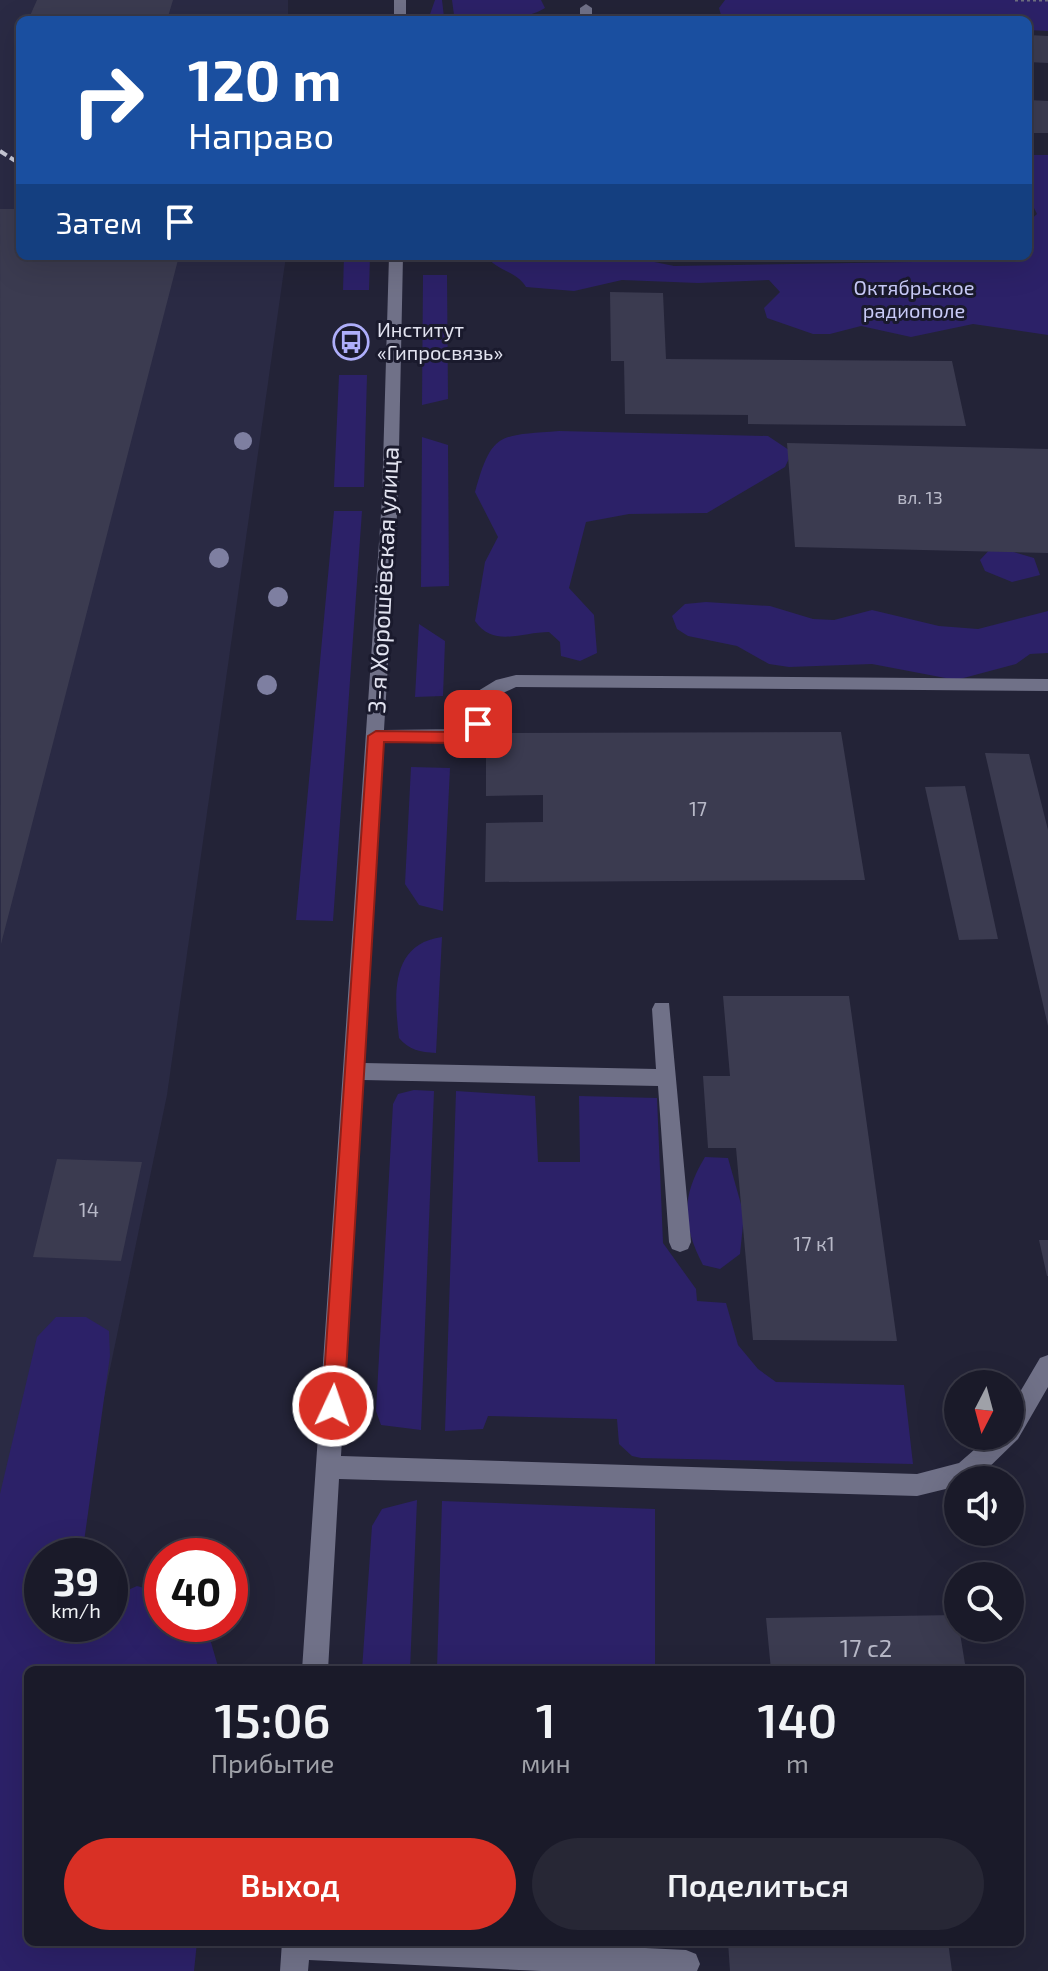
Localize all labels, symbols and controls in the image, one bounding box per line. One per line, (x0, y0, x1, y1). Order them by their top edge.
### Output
text: 120 m (188, 45, 342, 112)
icon: right (56, 48, 160, 152)
text: Направо (188, 113, 334, 156)
icon: arrive (158, 200, 202, 244)
text: Затем (56, 204, 142, 240)
park label: Октябрьское радиополе (854, 275, 974, 322)
place label: Институт «Гипросвязь» (377, 317, 503, 364)
bus stop icon: Институт «Гипросвязь» (332, 323, 370, 361)
street label: 3-я Хорошёвская улица (361, 446, 405, 714)
house number: вл. 13 (897, 486, 943, 508)
pin (444, 690, 512, 758)
icon: arrive (456, 702, 500, 746)
house number: 17 (689, 796, 707, 820)
house number: 14 (79, 1197, 99, 1221)
house number: 17 к1 (793, 1231, 835, 1255)
position arrow (291, 1364, 375, 1448)
north arrow (944, 1370, 1024, 1450)
map controls (944, 1370, 1024, 1642)
button: sound (944, 1466, 1024, 1546)
speed limit sign: 40 (144, 1538, 248, 1642)
text: 39 (53, 1556, 99, 1604)
button: search (944, 1562, 1024, 1642)
text: km/h (51, 1598, 101, 1622)
house number: 17 с2 (840, 1633, 892, 1662)
text: 15:06 (215, 1690, 330, 1748)
text: 1 (536, 1690, 556, 1748)
text: 140 (757, 1690, 837, 1748)
text: Прибытие (211, 1747, 334, 1778)
text: мин (521, 1747, 571, 1778)
text: m (786, 1747, 809, 1778)
button: Выход (64, 1838, 516, 1930)
button: Поделиться (532, 1838, 984, 1930)

